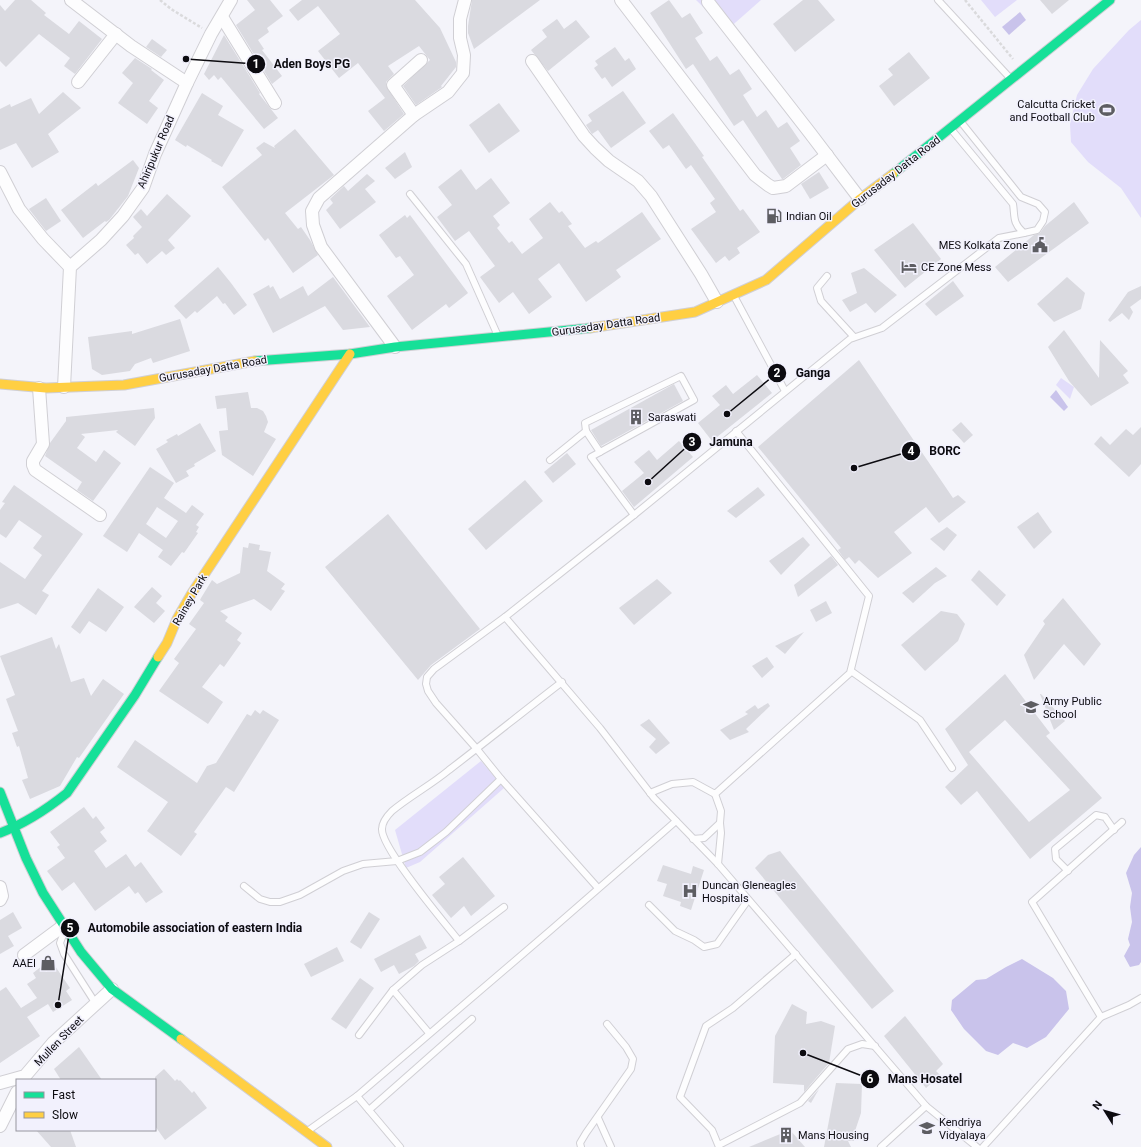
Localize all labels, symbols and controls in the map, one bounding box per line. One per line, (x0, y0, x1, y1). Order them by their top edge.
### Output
callout: Aden Boys PG (246, 52, 358, 76)
text: 1 (253, 57, 259, 71)
text: Aden Boys PG (274, 57, 350, 71)
place label: Calcutta Cricket and Football Club (1010, 98, 1095, 124)
sports icon: Calcutta Cricket and Football Club (1098, 101, 1116, 119)
street label: Ahiripukur Road (135, 114, 177, 190)
street label: Gurusaday Datta Road (849, 133, 943, 211)
fuel station icon: Indian Oil (765, 207, 783, 225)
place label: Indian Oil (786, 210, 832, 223)
public building icon: MES Kolkata Zone (1031, 236, 1049, 254)
place label: MES Kolkata Zone (939, 239, 1028, 252)
hotel icon: CE Zone Mess (900, 258, 918, 276)
place label: CE Zone Mess (921, 261, 992, 274)
street label: Gurusaday Datta Road (551, 311, 661, 339)
street label: Gurusaday Datta Road (158, 353, 268, 385)
callout: Ganga (767, 361, 838, 385)
text: 2 (774, 366, 781, 380)
text: Ganga (796, 366, 831, 380)
building icon: Saraswati (627, 408, 645, 426)
place label: Saraswati (648, 411, 696, 424)
callout: Jamuna (682, 430, 761, 454)
text: 3 (689, 435, 696, 449)
text: Jamuna (709, 435, 753, 449)
callout: BORC (901, 439, 969, 463)
text: 4 (908, 444, 915, 458)
text: BORC (929, 444, 961, 458)
street label: Rainey Park (170, 572, 210, 628)
place label: Army Public School (1043, 695, 1102, 721)
school or university icon: Army Public School (1022, 698, 1040, 716)
place label: Duncan Gleneagles Hospitals (702, 879, 796, 905)
hospital icon: Duncan Gleneagles Hospitals (681, 882, 699, 900)
callout: Automobile association of eastern India (60, 916, 311, 940)
text: 5 (67, 921, 74, 935)
text: Automobile association of eastern India (88, 921, 303, 935)
shop icon: AAEI (39, 954, 57, 972)
place label: AAEI (12, 957, 36, 970)
street label: Mullen Street (32, 1013, 86, 1069)
callout: Mans Hosatel (860, 1067, 970, 1091)
text: 6 (867, 1072, 874, 1086)
text: Mans Hosatel (888, 1072, 962, 1086)
legend (16, 1079, 156, 1131)
text: Fast (52, 1088, 75, 1102)
north arrow (1085, 1091, 1125, 1131)
text: N (1090, 1098, 1105, 1112)
text: Slow (52, 1108, 78, 1122)
place label: Kendriya Vidyalaya (939, 1116, 986, 1142)
school or university icon: Kendriya Vidyalaya (918, 1119, 936, 1137)
building icon: Mans Housing (777, 1126, 795, 1144)
place label: Mans Housing (798, 1129, 869, 1142)

